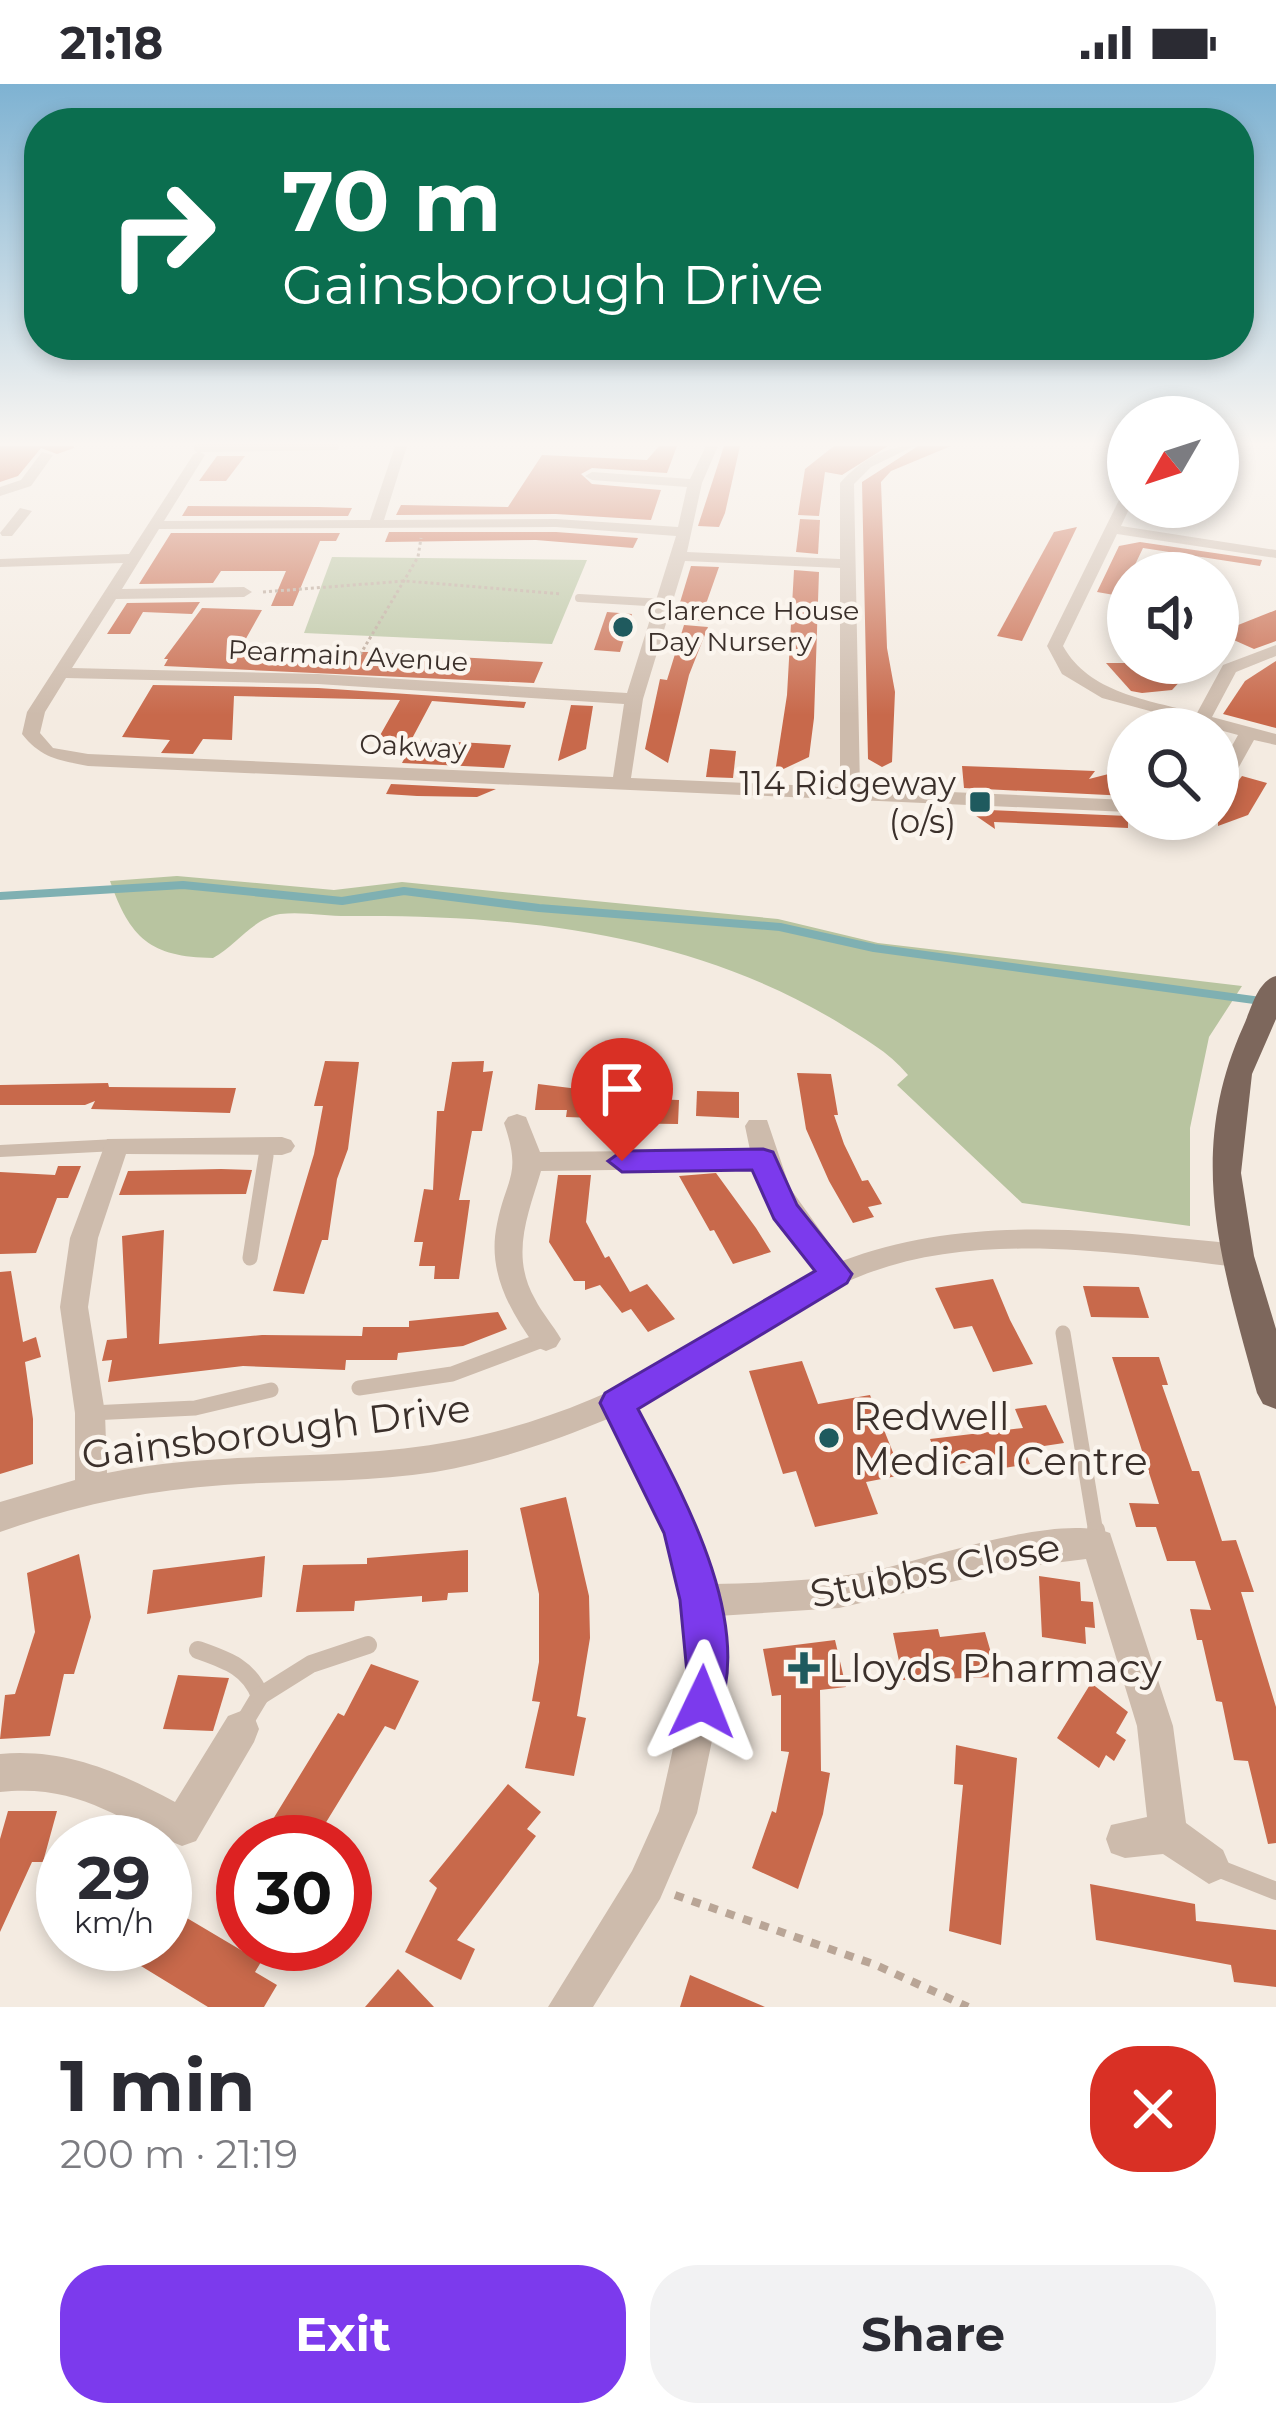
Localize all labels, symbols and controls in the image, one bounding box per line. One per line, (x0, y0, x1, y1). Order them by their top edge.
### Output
text: 21:18 (60, 15, 163, 70)
text: 70 m (282, 150, 501, 252)
icon: right (84, 156, 240, 312)
text: Gainsborough Drive (282, 252, 824, 318)
north arrow (1107, 396, 1239, 528)
map controls (1107, 396, 1239, 840)
button: sound (1107, 552, 1239, 684)
place label: Clarence House Day Nursery (647, 594, 859, 658)
marker: Clarence House Day Nursery (610, 614, 636, 640)
street label: Pearmain Avenue (227, 633, 469, 678)
button: search (1107, 708, 1239, 840)
street label: Oakway (359, 727, 468, 766)
place label: 114 Ridgeway (o/s) (739, 763, 956, 841)
marker: 114 Ridgeway (o/s) (967, 789, 993, 815)
pin (571, 1038, 673, 1161)
icon: arrive (589, 1056, 655, 1122)
street label: Gainsborough Drive (79, 1383, 473, 1479)
place label: Redwell Medical Centre (853, 1392, 1148, 1485)
marker: Redwell Medical Centre (816, 1425, 842, 1451)
street label: Stubbs Close (806, 1522, 1064, 1618)
position arrow (639, 1639, 765, 1765)
place label: Lloyds Pharmacy (828, 1644, 1162, 1692)
marker: Lloyds Pharmacy (791, 1655, 817, 1681)
speed limit sign: 30 (216, 1815, 372, 1971)
text: 29 (77, 1841, 151, 1914)
text: km/h (74, 1904, 154, 1941)
text: 1 min (60, 2041, 256, 2129)
button: close (1090, 2046, 1216, 2172)
text: 200 m · 21:19 (60, 2130, 298, 2178)
button: Exit (60, 2265, 626, 2403)
button: Share (650, 2265, 1216, 2403)

